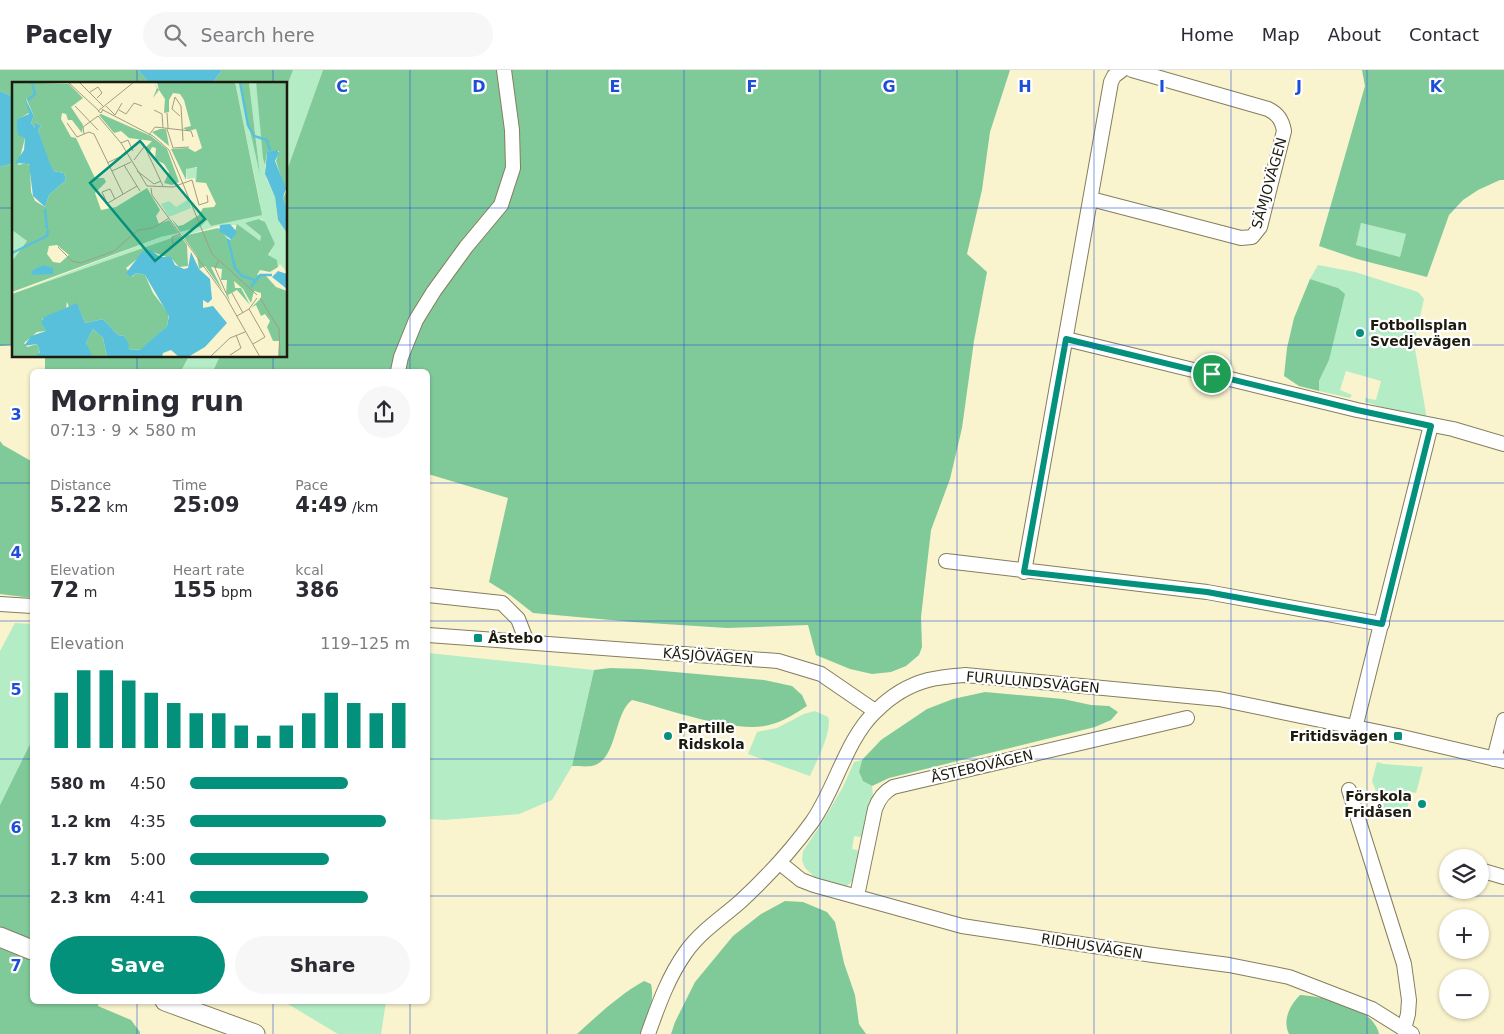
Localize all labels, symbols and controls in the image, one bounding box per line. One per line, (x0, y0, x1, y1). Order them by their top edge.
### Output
search box (143, 12, 493, 57)
text: Pacely (25, 21, 113, 49)
icon: search (161, 21, 189, 49)
text: Search here (201, 24, 315, 46)
text: Home (1181, 24, 1234, 45)
text: Map (1262, 24, 1300, 45)
text: About (1328, 24, 1381, 45)
text: Contact (1409, 24, 1479, 45)
text: C (336, 77, 348, 96)
text: D (472, 77, 486, 96)
text: E (610, 77, 620, 96)
text: F (747, 77, 757, 96)
text: G (882, 77, 896, 96)
text: H (1018, 77, 1032, 96)
text: I (1159, 77, 1165, 96)
text: J (1295, 77, 1302, 96)
text: K (1430, 77, 1443, 96)
inset map (12, 82, 288, 358)
street label: SÄMJOVÄGEN (1247, 135, 1290, 230)
place label: Fotbollsplan Svedjevägen (1370, 317, 1471, 349)
marker: Fotbollsplan Svedjevägen (1354, 327, 1366, 339)
pin (1191, 353, 1233, 395)
icon: arrive (1198, 360, 1226, 388)
text: Morning run (50, 385, 244, 418)
button: share (358, 386, 410, 438)
text: 3 (10, 405, 22, 424)
text: 07:13 · 9 × 580 m (50, 421, 196, 440)
text: Distance (50, 477, 111, 493)
text: Time (173, 477, 207, 493)
text: Pace (295, 477, 328, 493)
text: 5.22 (50, 493, 102, 517)
text: 25:09 (173, 493, 240, 517)
text: 4:49 (295, 493, 348, 517)
text: km (102, 499, 128, 515)
text: /km (348, 499, 378, 515)
text: 4 (10, 543, 22, 562)
text: Elevation (50, 562, 115, 578)
text: Heart rate (173, 562, 245, 578)
text: kcal (295, 562, 324, 578)
text: 72 (50, 578, 79, 602)
text: 155 (173, 578, 217, 602)
text: 386 (295, 578, 339, 602)
text: m (79, 584, 97, 600)
text: bpm (217, 584, 252, 600)
place label: Åstebo (488, 630, 543, 646)
marker: Åstebo (472, 632, 484, 644)
text: Elevation (50, 634, 124, 653)
text: 119–125 m (320, 634, 410, 653)
street label: KÅSJÖVÄGEN (662, 644, 754, 667)
street label: FURULUNDSVÄGEN (966, 667, 1101, 696)
text: 5 (10, 680, 22, 699)
place label: Partille Ridskola (678, 720, 745, 752)
place label: Fritidsvägen (1290, 728, 1388, 744)
marker: Partille Ridskola (662, 730, 674, 742)
marker: Fritidsvägen (1392, 730, 1404, 742)
street label: ÅSTEBOVÄGEN (929, 746, 1035, 786)
text: 580 m (50, 774, 106, 793)
text: 4:50 (130, 774, 166, 793)
place label: Förskola Fridåsen (1344, 788, 1412, 820)
marker: Förskola Fridåsen (1416, 798, 1428, 810)
text: 1.2 km (50, 812, 111, 831)
text: 4:35 (130, 812, 166, 831)
text: 6 (10, 818, 22, 837)
map controls (1439, 849, 1489, 1019)
button: layers (1439, 849, 1489, 899)
text: 1.7 km (50, 850, 111, 869)
text: 5:00 (130, 850, 166, 869)
text: 2.3 km (50, 888, 111, 907)
text: 4:41 (130, 888, 166, 907)
button: + (1439, 909, 1489, 959)
street label: RIDHUSVÄGEN (1040, 929, 1144, 962)
button: Save (50, 936, 225, 994)
button: Share (235, 936, 410, 994)
text: 7 (10, 956, 22, 975)
button: − (1439, 969, 1489, 1019)

